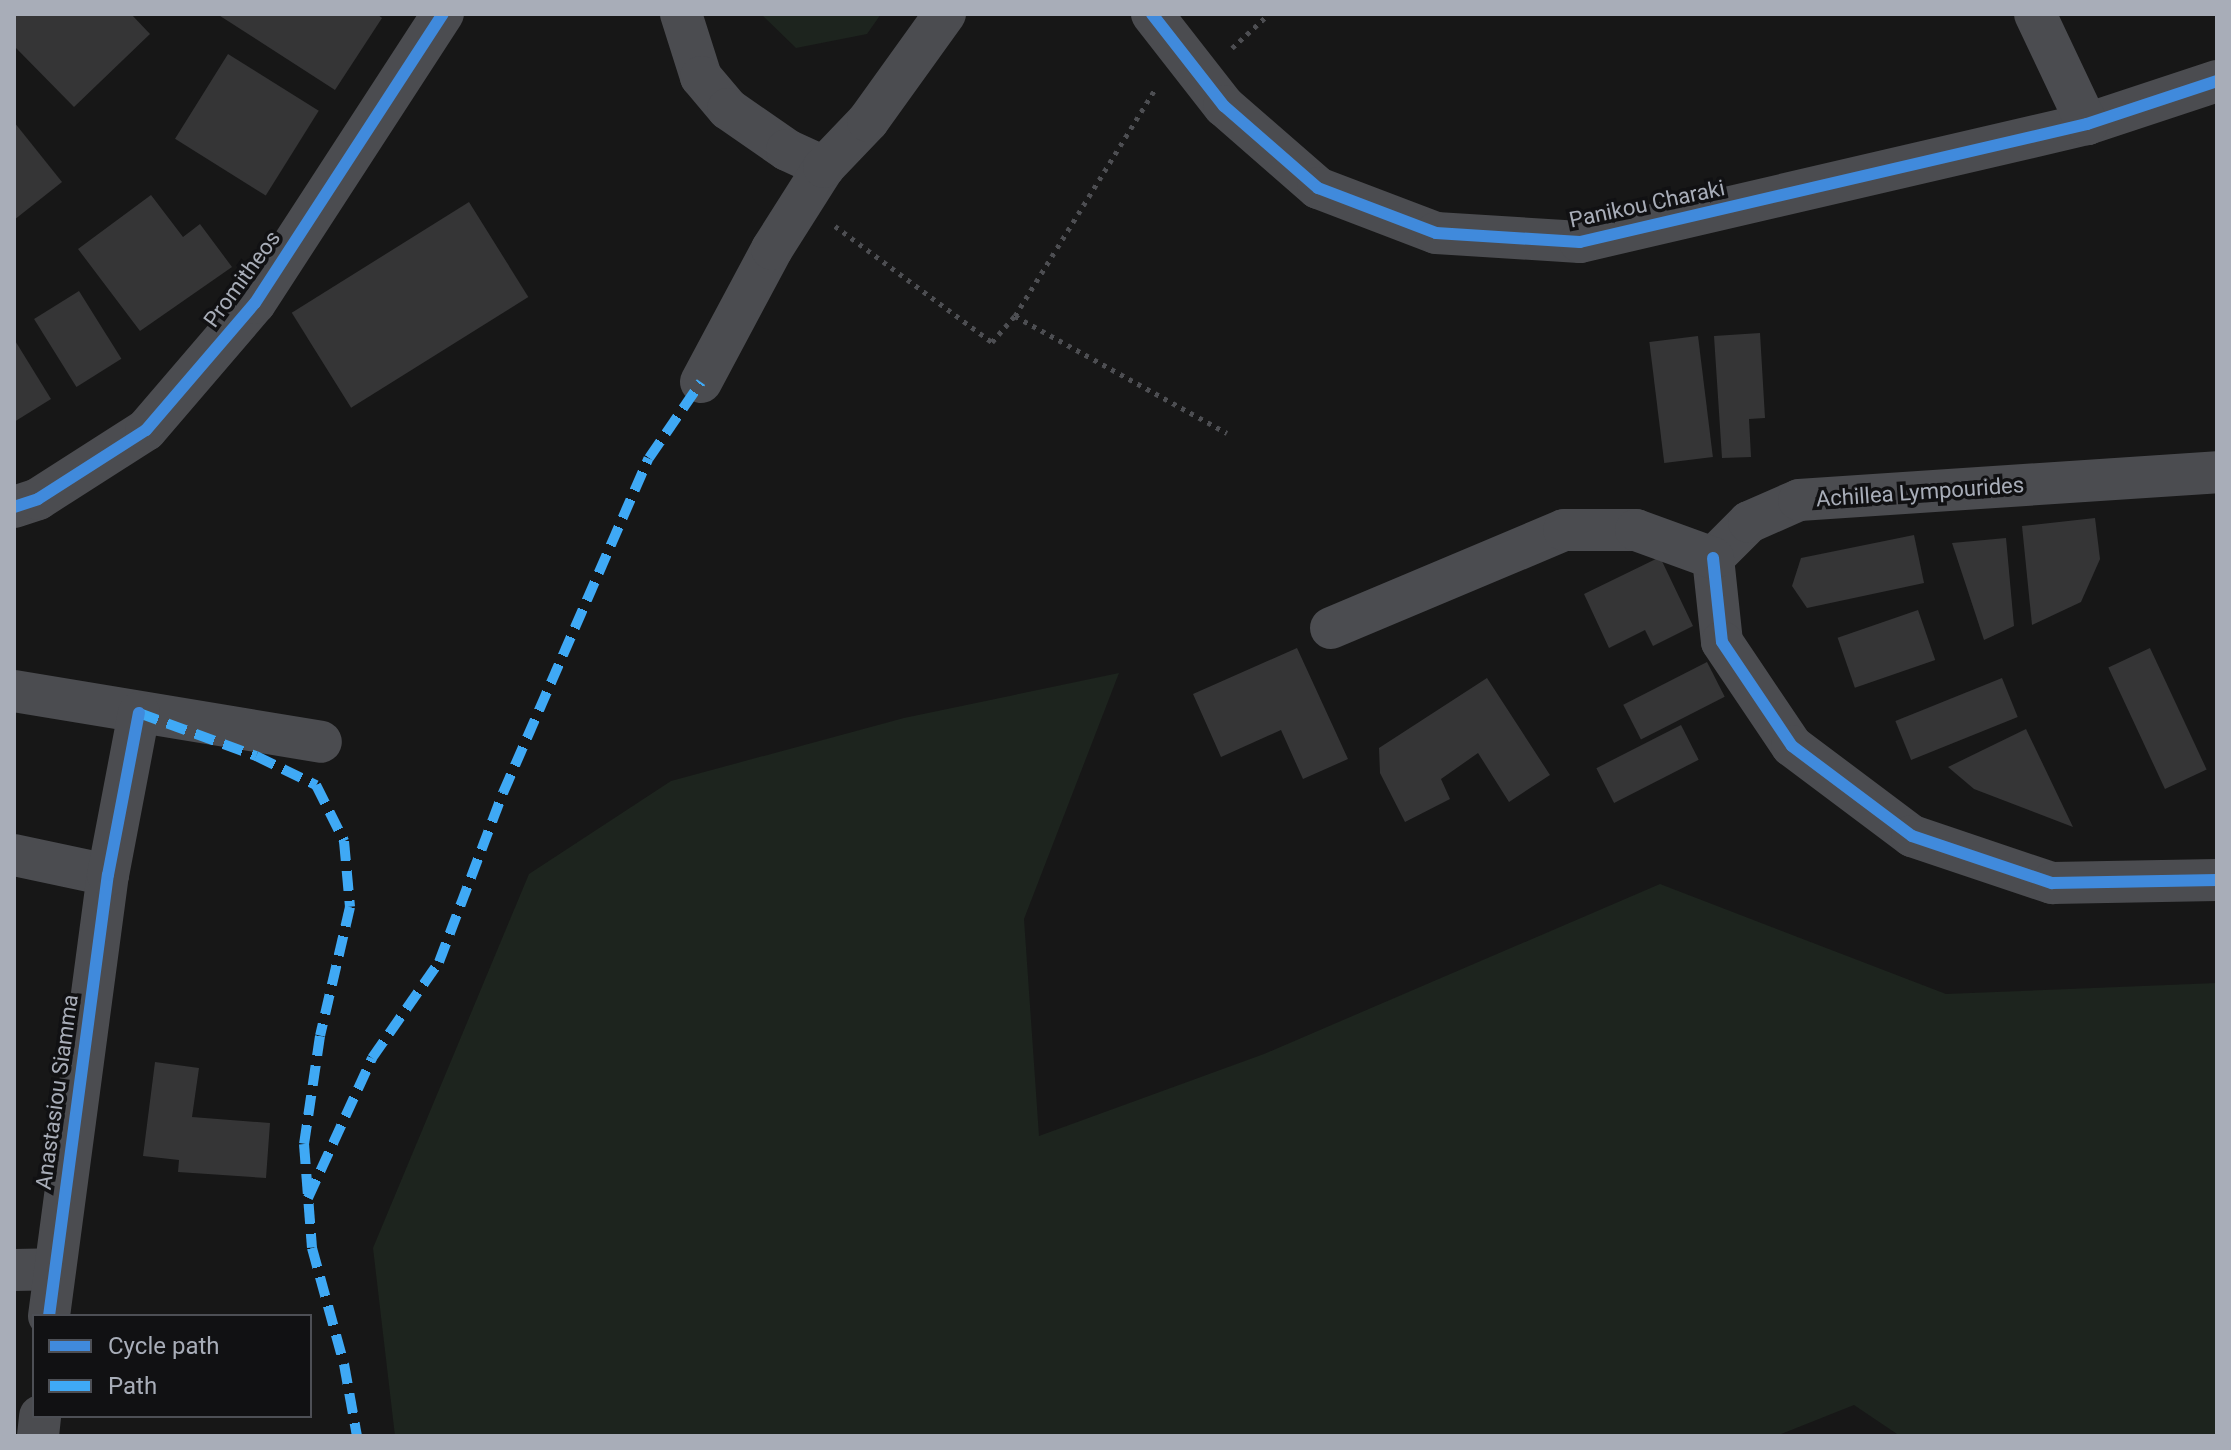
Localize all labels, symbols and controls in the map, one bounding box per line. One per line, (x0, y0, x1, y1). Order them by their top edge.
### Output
street label: Panikou Charaki (1567, 175, 1727, 233)
street label: Promitheos (198, 225, 286, 333)
street label: Achillea Lympourides (1815, 472, 2025, 512)
street label: Anastasiou Siamma (30, 993, 84, 1191)
legend (32, 1314, 312, 1418)
text: Cycle path (108, 1332, 220, 1360)
text: Path (108, 1372, 157, 1400)

